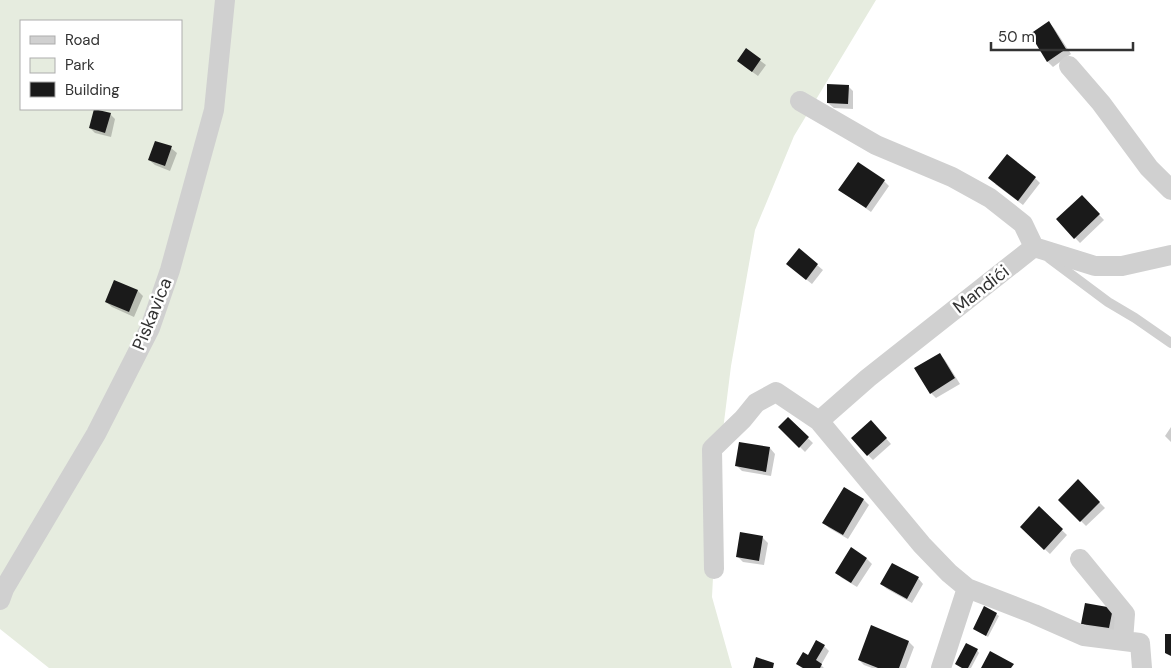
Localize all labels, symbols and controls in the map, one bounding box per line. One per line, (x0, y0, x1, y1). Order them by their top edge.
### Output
legend (20, 20, 182, 110)
scale bar (991, 20, 1134, 52)
text: 50 m (998, 27, 1035, 47)
text: Road (65, 30, 100, 50)
text: Park (65, 55, 95, 75)
text: Building (65, 80, 120, 100)
street label: Mandići (948, 259, 1014, 319)
street label: Piskavica (127, 274, 177, 354)

